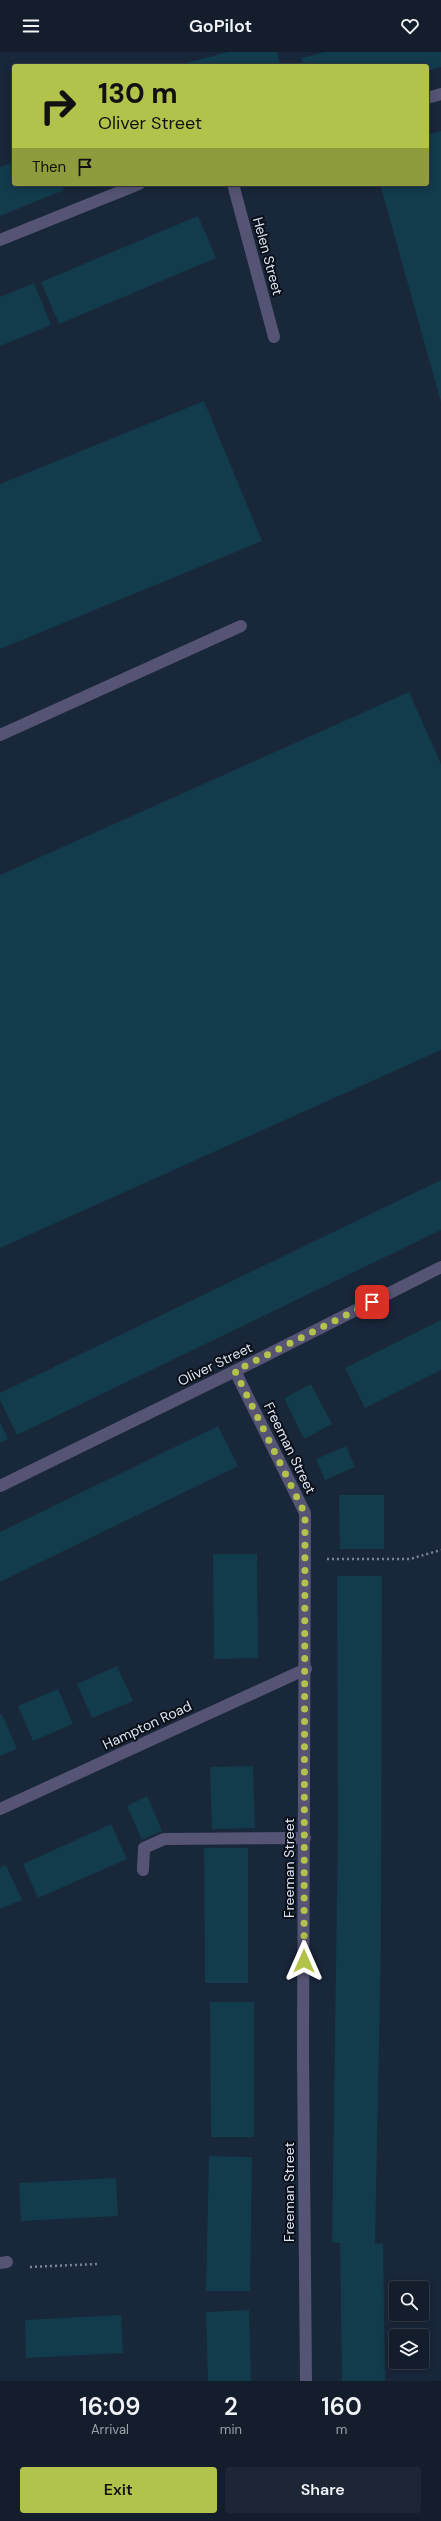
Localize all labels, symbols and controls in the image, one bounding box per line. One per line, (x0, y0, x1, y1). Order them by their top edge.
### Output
text: GoPilot (189, 14, 252, 38)
icon: menu (20, 15, 42, 37)
icon: heart (399, 15, 421, 37)
text: 130 m (98, 75, 178, 112)
icon: right (32, 80, 84, 132)
text: Oliver Street (98, 111, 202, 135)
icon: arrive (74, 156, 96, 178)
text: Then (32, 157, 66, 177)
street label: Helen Street (249, 215, 287, 297)
pin (355, 1285, 389, 1319)
icon: arrive (361, 1291, 383, 1313)
street label: Oliver Street (175, 1338, 255, 1390)
street label: Freeman Street (260, 1399, 320, 1497)
street label: Hampton Road (100, 1697, 194, 1753)
street label: Freeman Street (280, 1818, 298, 1918)
position arrow (283, 1940, 325, 1982)
street label: Freeman Street (280, 2142, 298, 2242)
map controls (389, 2281, 429, 2369)
button: search (389, 2281, 429, 2321)
button: layers (389, 2329, 429, 2369)
text: 16:09 (79, 2391, 141, 2422)
text: 2 (224, 2391, 238, 2422)
text: 160 (321, 2391, 362, 2422)
text: Arrival (91, 2421, 129, 2438)
text: min (220, 2421, 242, 2438)
text: m (336, 2421, 347, 2438)
button: Exit (20, 2467, 217, 2513)
button: Share (225, 2467, 421, 2513)

